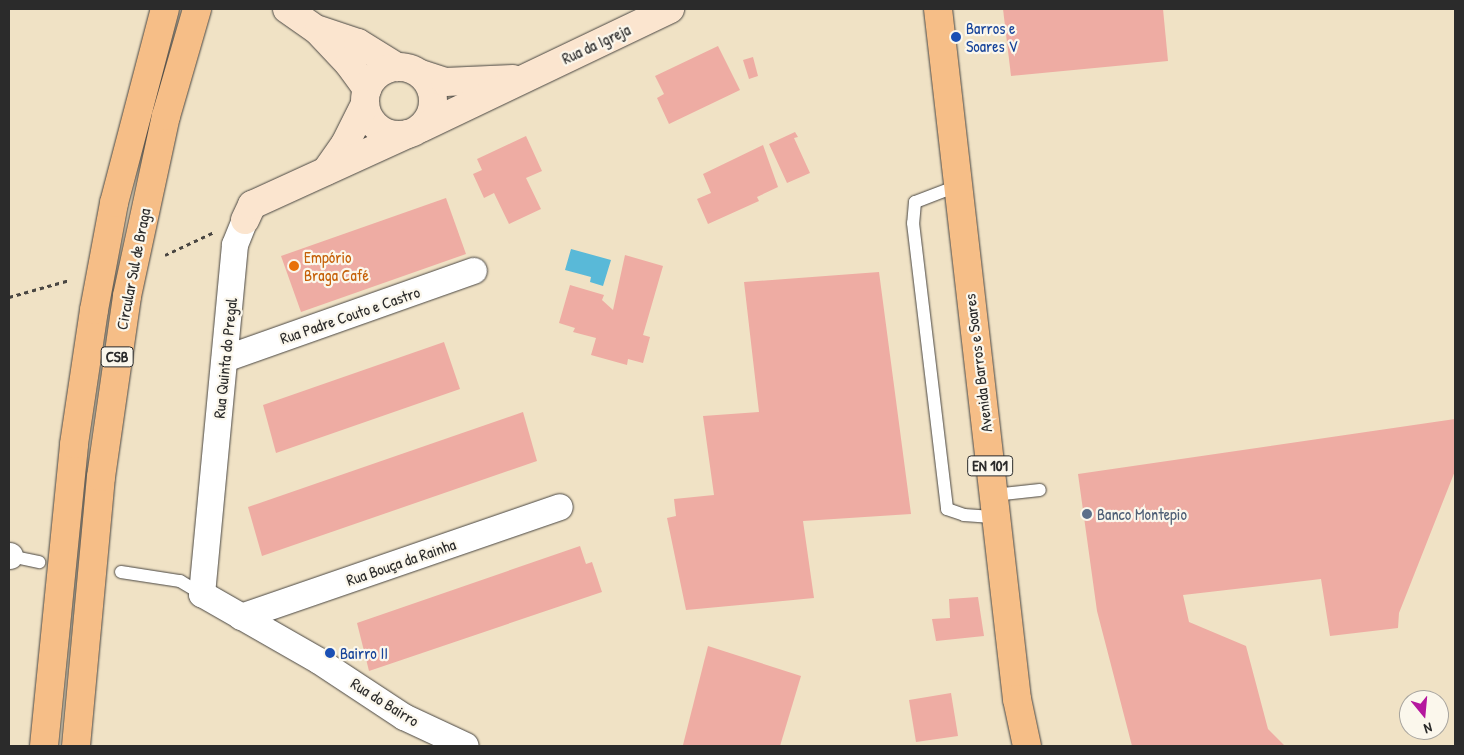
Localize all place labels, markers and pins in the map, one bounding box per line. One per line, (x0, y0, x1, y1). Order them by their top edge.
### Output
place label: Barros e Soares V (966, 18, 1017, 56)
marker: Barros e Soares V (950, 31, 962, 43)
place label: Empório Braga Café (304, 247, 369, 285)
marker: Empório Braga Café (288, 260, 300, 272)
place label: Banco Montepio (1097, 504, 1187, 524)
marker: Banco Montepio (1081, 508, 1093, 520)
place label: Bairro II (340, 643, 388, 663)
marker: Bairro II (324, 647, 336, 659)

